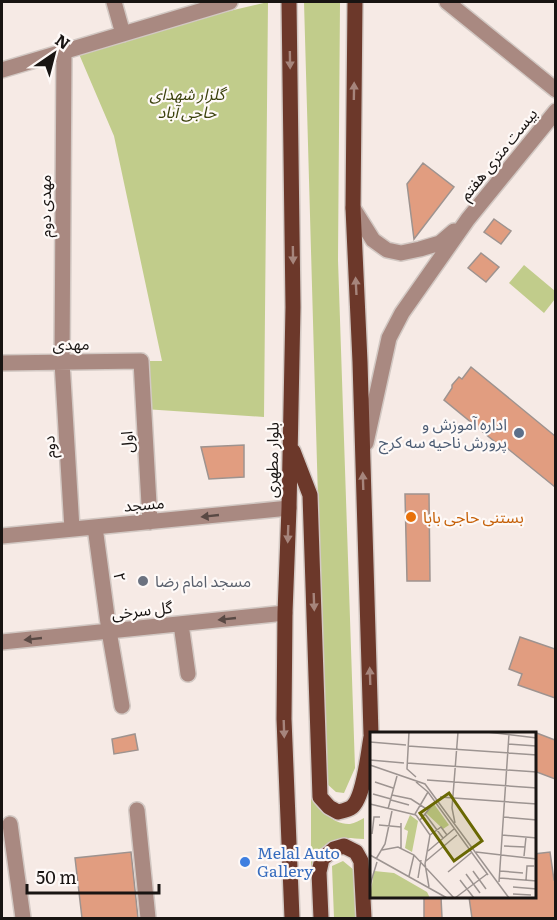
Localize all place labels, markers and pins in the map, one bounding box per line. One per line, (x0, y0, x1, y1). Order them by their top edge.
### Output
place label: اداره آموزش و پرورش ناحیه سه کرج (379, 411, 507, 455)
marker: اداره آموزش و پرورش ناحیه سه کرج (512, 426, 526, 440)
place label: بستنی حاجی بابا (423, 504, 524, 528)
marker: بستنی حاجی بابا (404, 510, 418, 524)
place label: مسجد امام رضا (155, 568, 251, 594)
marker: مسجد امام رضا (136, 574, 150, 588)
place label: Melal Auto Gallery (257, 840, 340, 882)
marker: Melal Auto Gallery (238, 855, 252, 869)

